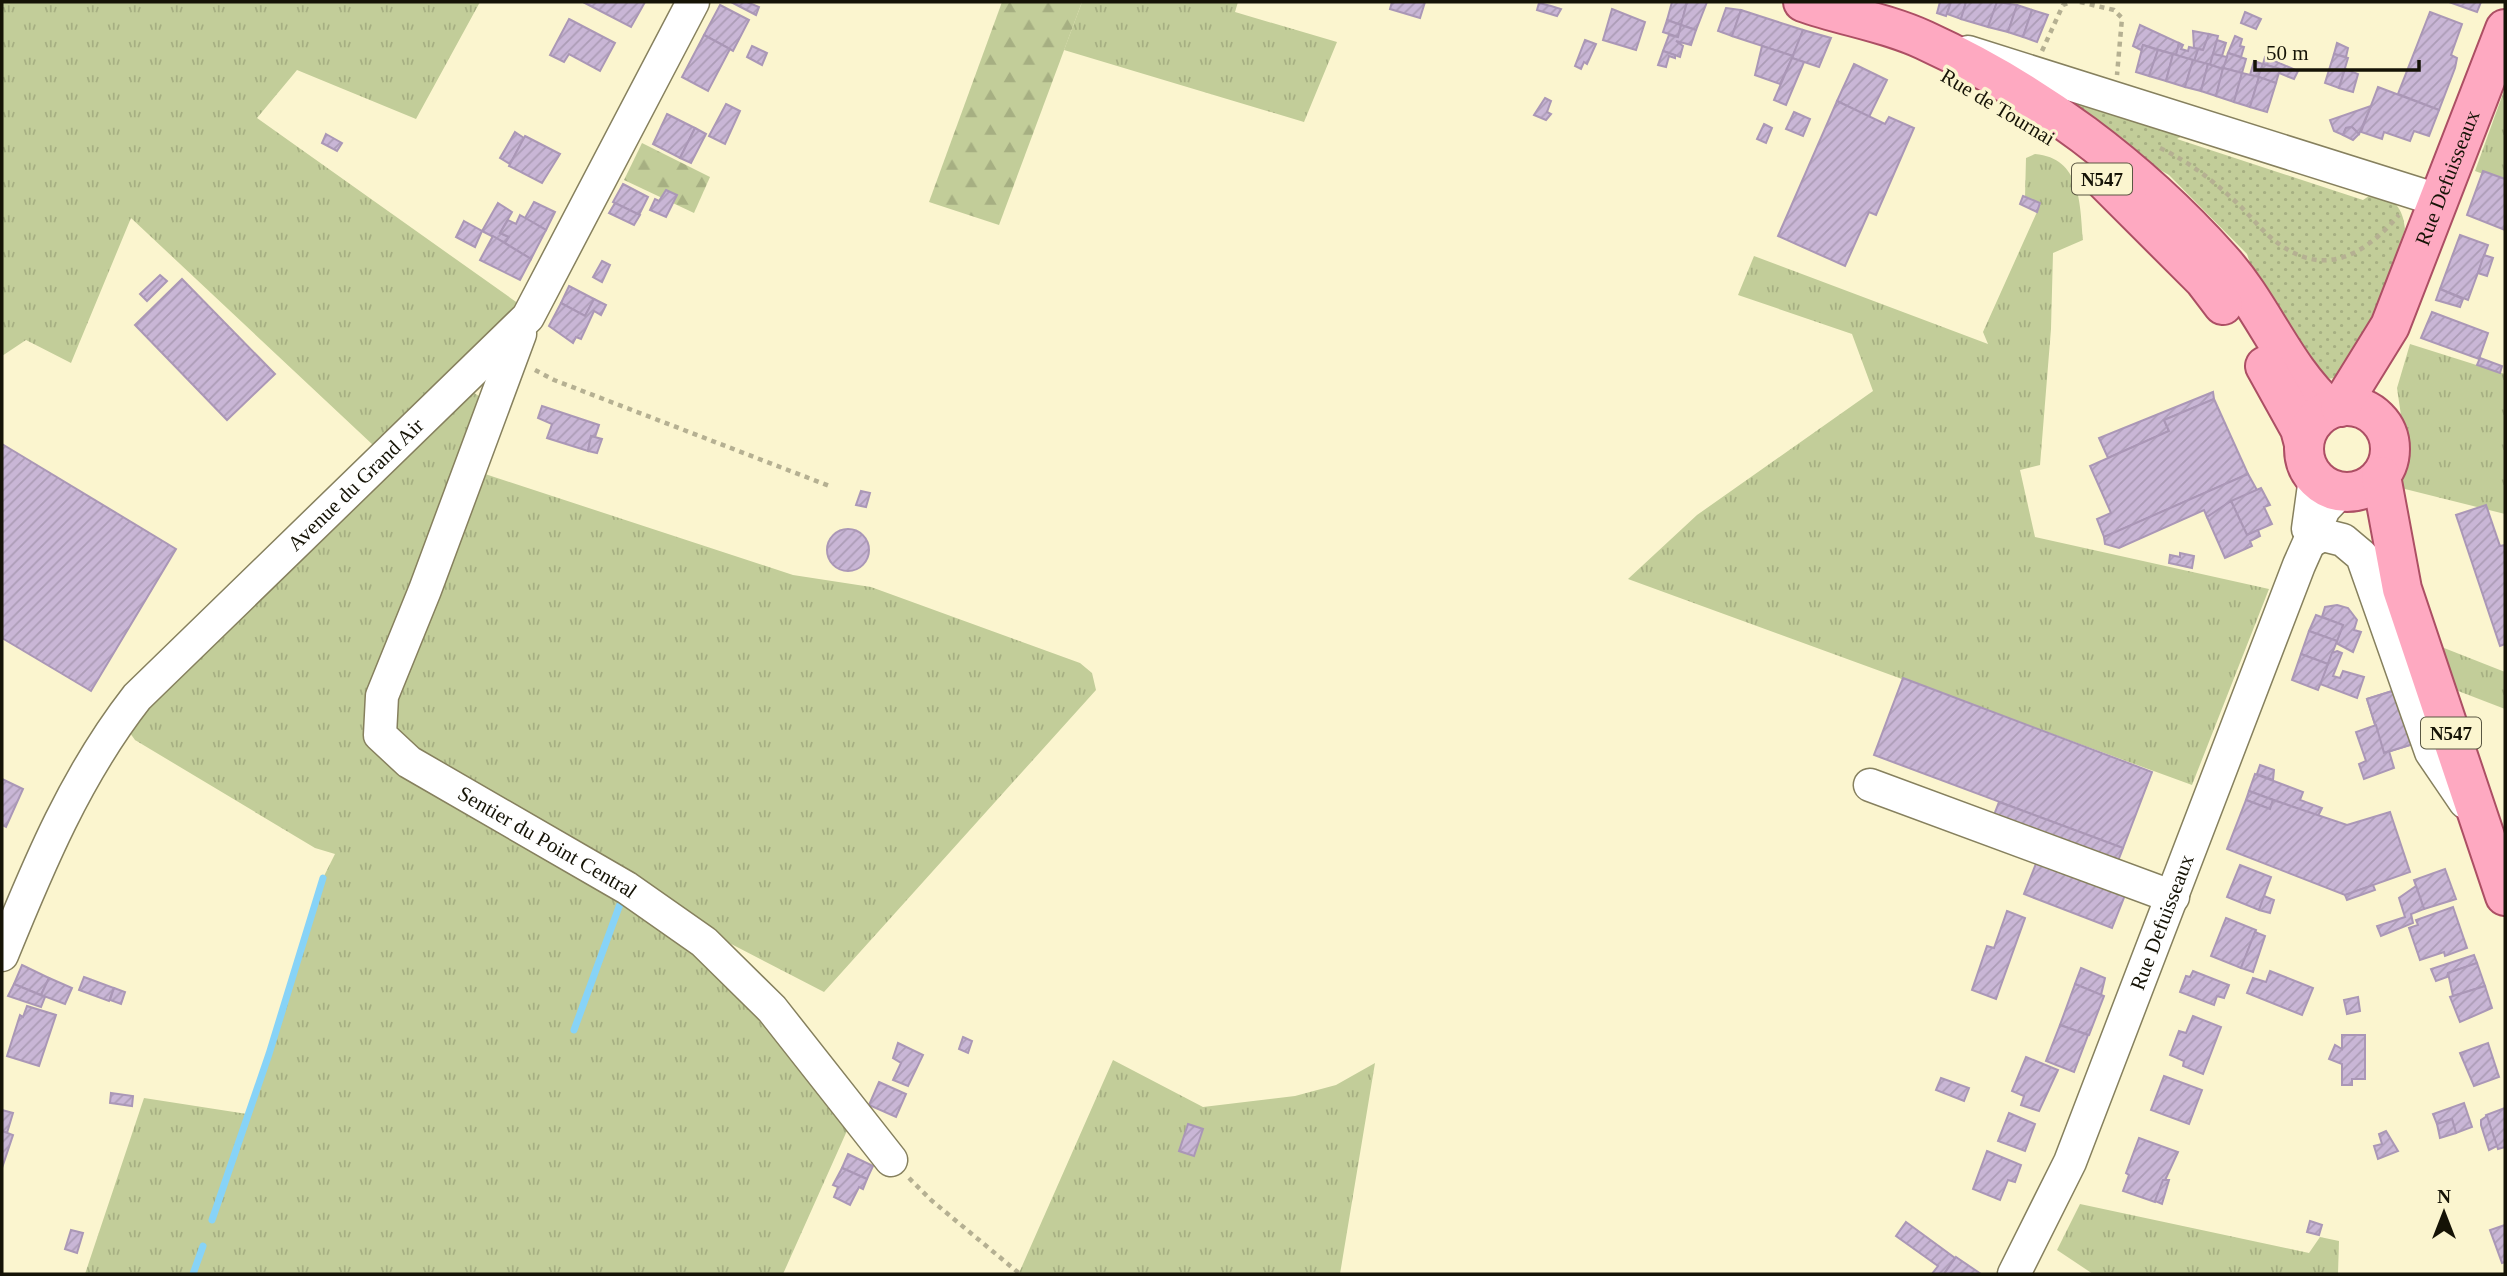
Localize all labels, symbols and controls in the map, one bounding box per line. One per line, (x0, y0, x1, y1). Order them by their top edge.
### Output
scale bar (2255, 28, 2420, 72)
text: 50 m (2266, 41, 2309, 65)
street label: Rue de Tournai (1937, 64, 2060, 151)
street label: Rue Defuisseaux (2410, 106, 2485, 249)
road number: N547 (2072, 164, 2132, 195)
street label: Avenue du Grand Air (283, 413, 428, 556)
road number: N547 (2421, 718, 2481, 748)
street label: Sentier du Point Central (454, 781, 642, 903)
street label: Rue Defuisseaux (2125, 851, 2199, 993)
north arrow (2409, 1178, 2479, 1248)
text: N (2437, 1186, 2451, 1207)

